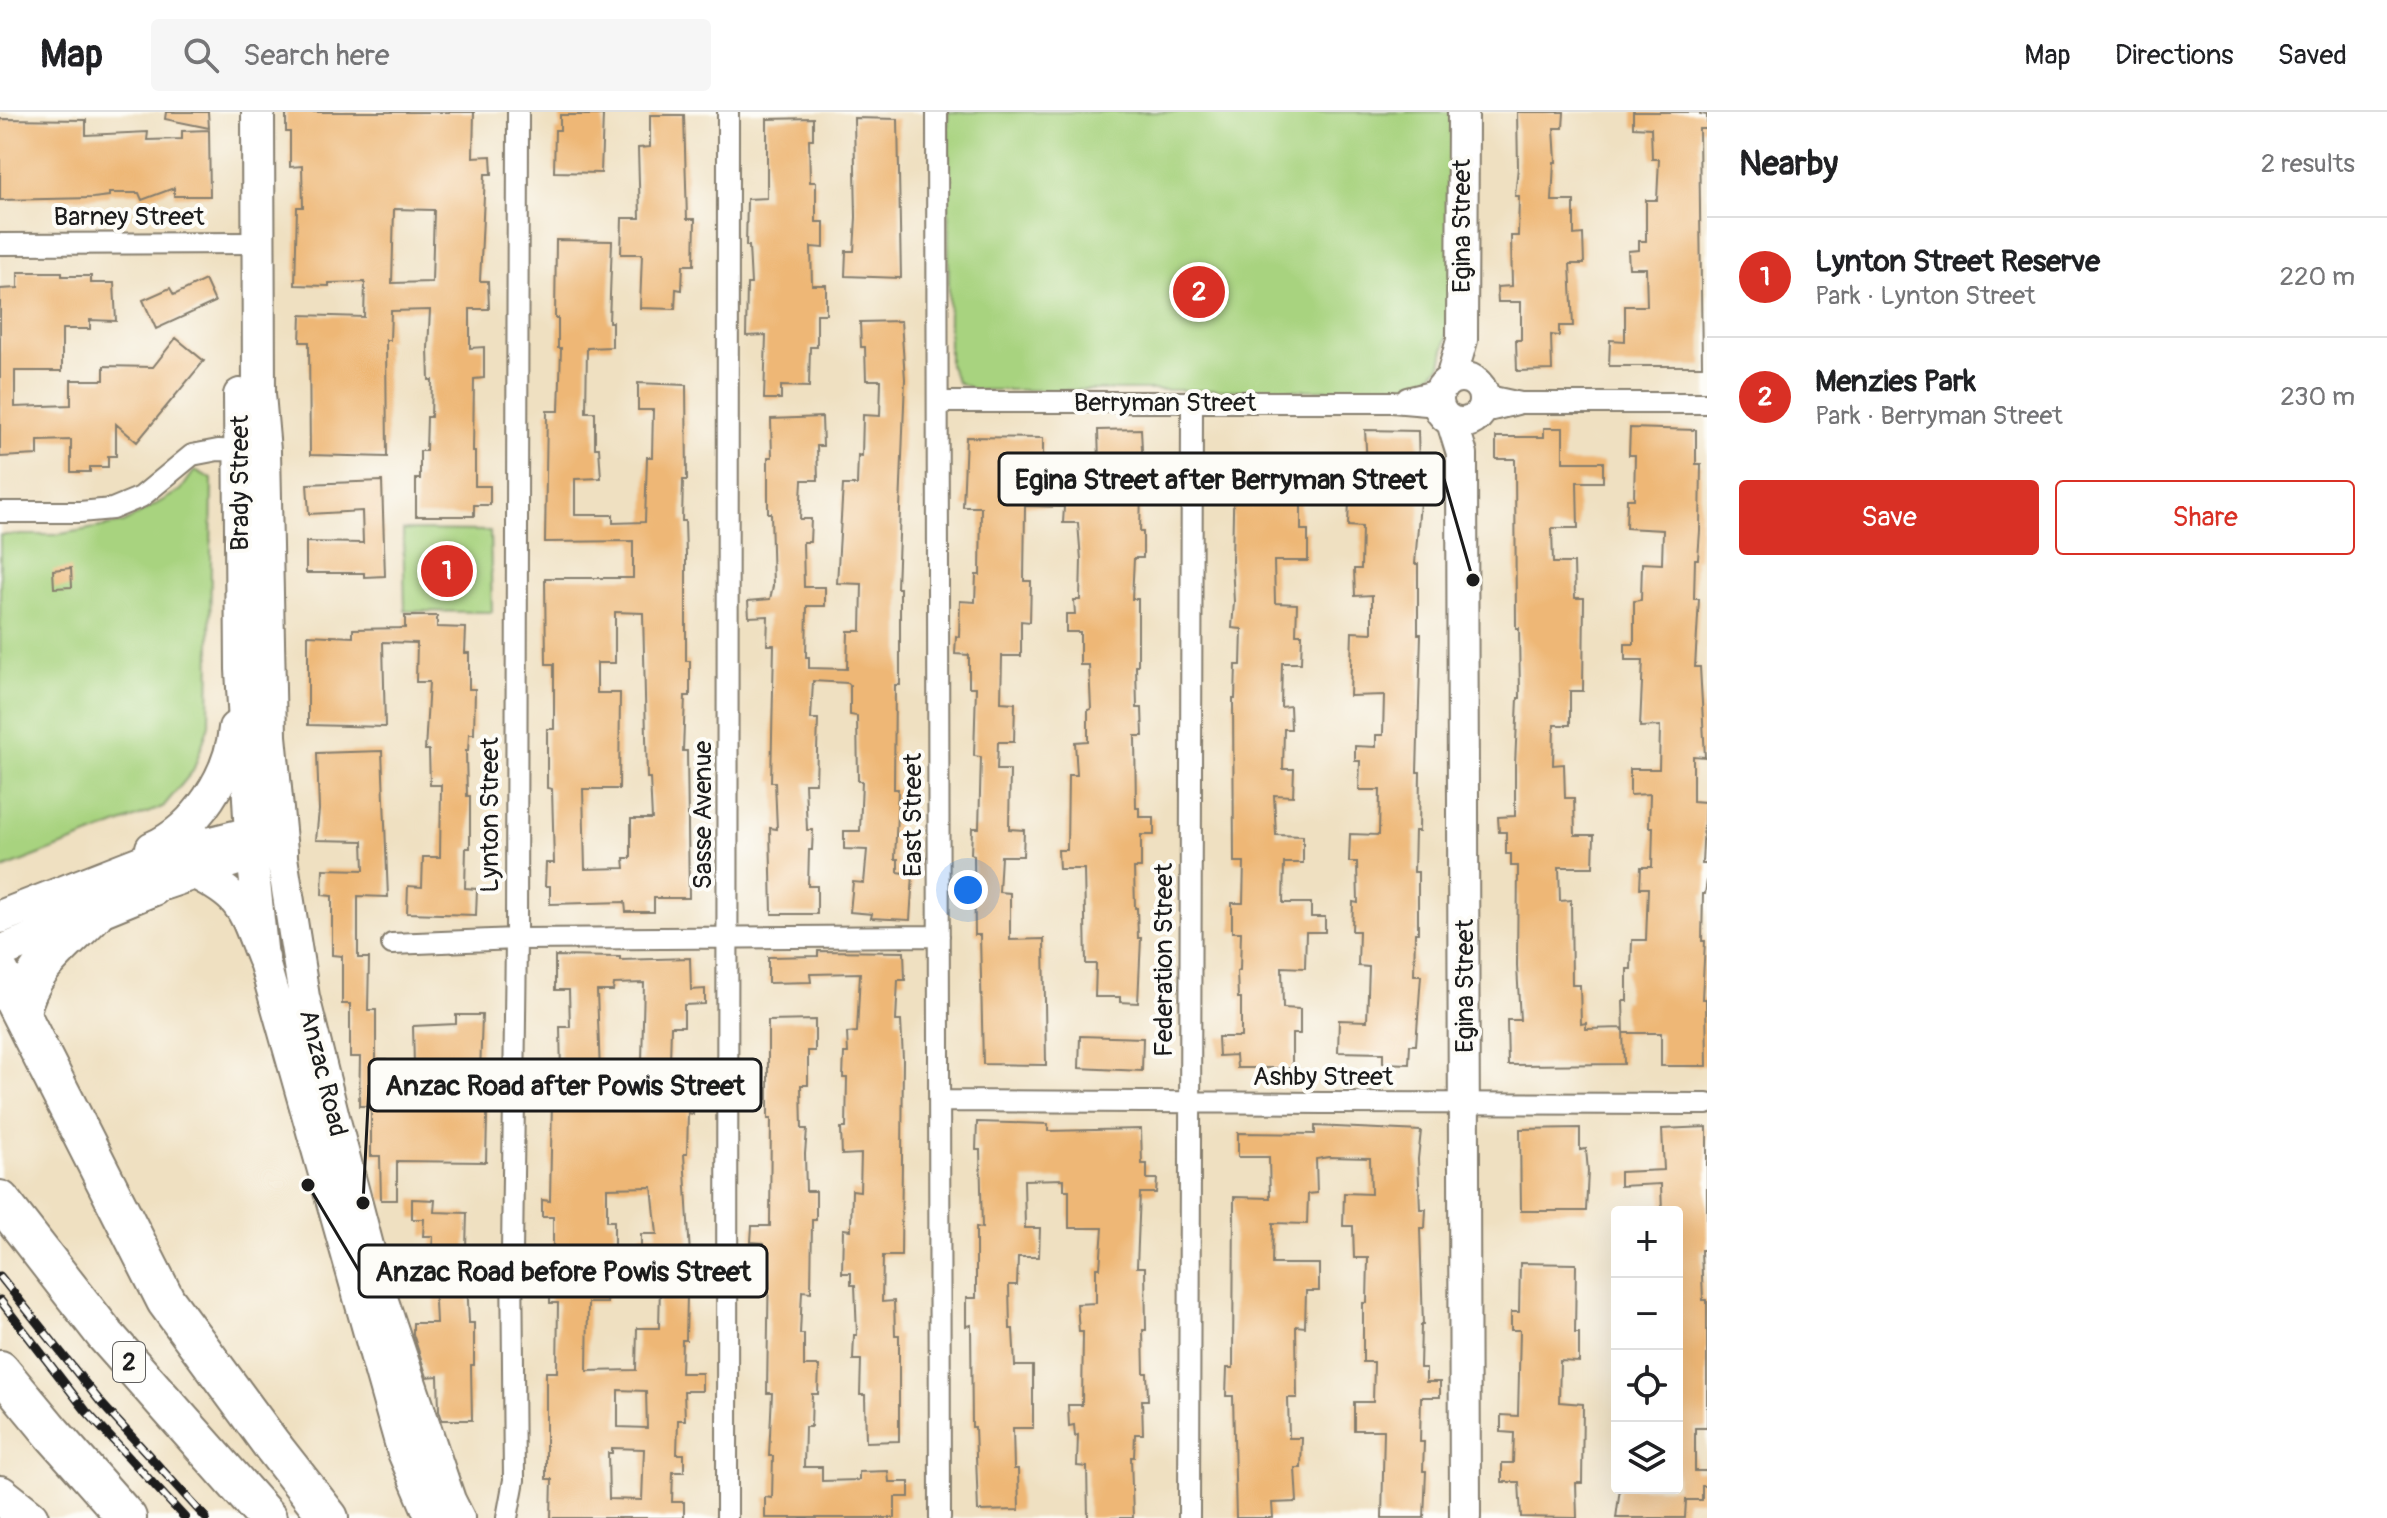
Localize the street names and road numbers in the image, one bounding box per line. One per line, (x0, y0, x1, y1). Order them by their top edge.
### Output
street label: Egina Street (1446, 159, 1478, 293)
street label: Barney Street (54, 201, 205, 233)
street label: Berryman Street (1074, 387, 1257, 419)
street label: Brady Street (224, 414, 256, 551)
street label: Lynton Street (474, 737, 506, 893)
street label: Sasse Avenue (687, 740, 719, 889)
street label: East Street (897, 753, 929, 877)
street label: Federation Street (1148, 863, 1180, 1057)
street label: Egina Street (1449, 919, 1481, 1053)
street label: Anzac Road (292, 1006, 354, 1140)
street label: Ashby Street (1253, 1061, 1394, 1093)
road number: 2 (113, 1342, 145, 1382)

